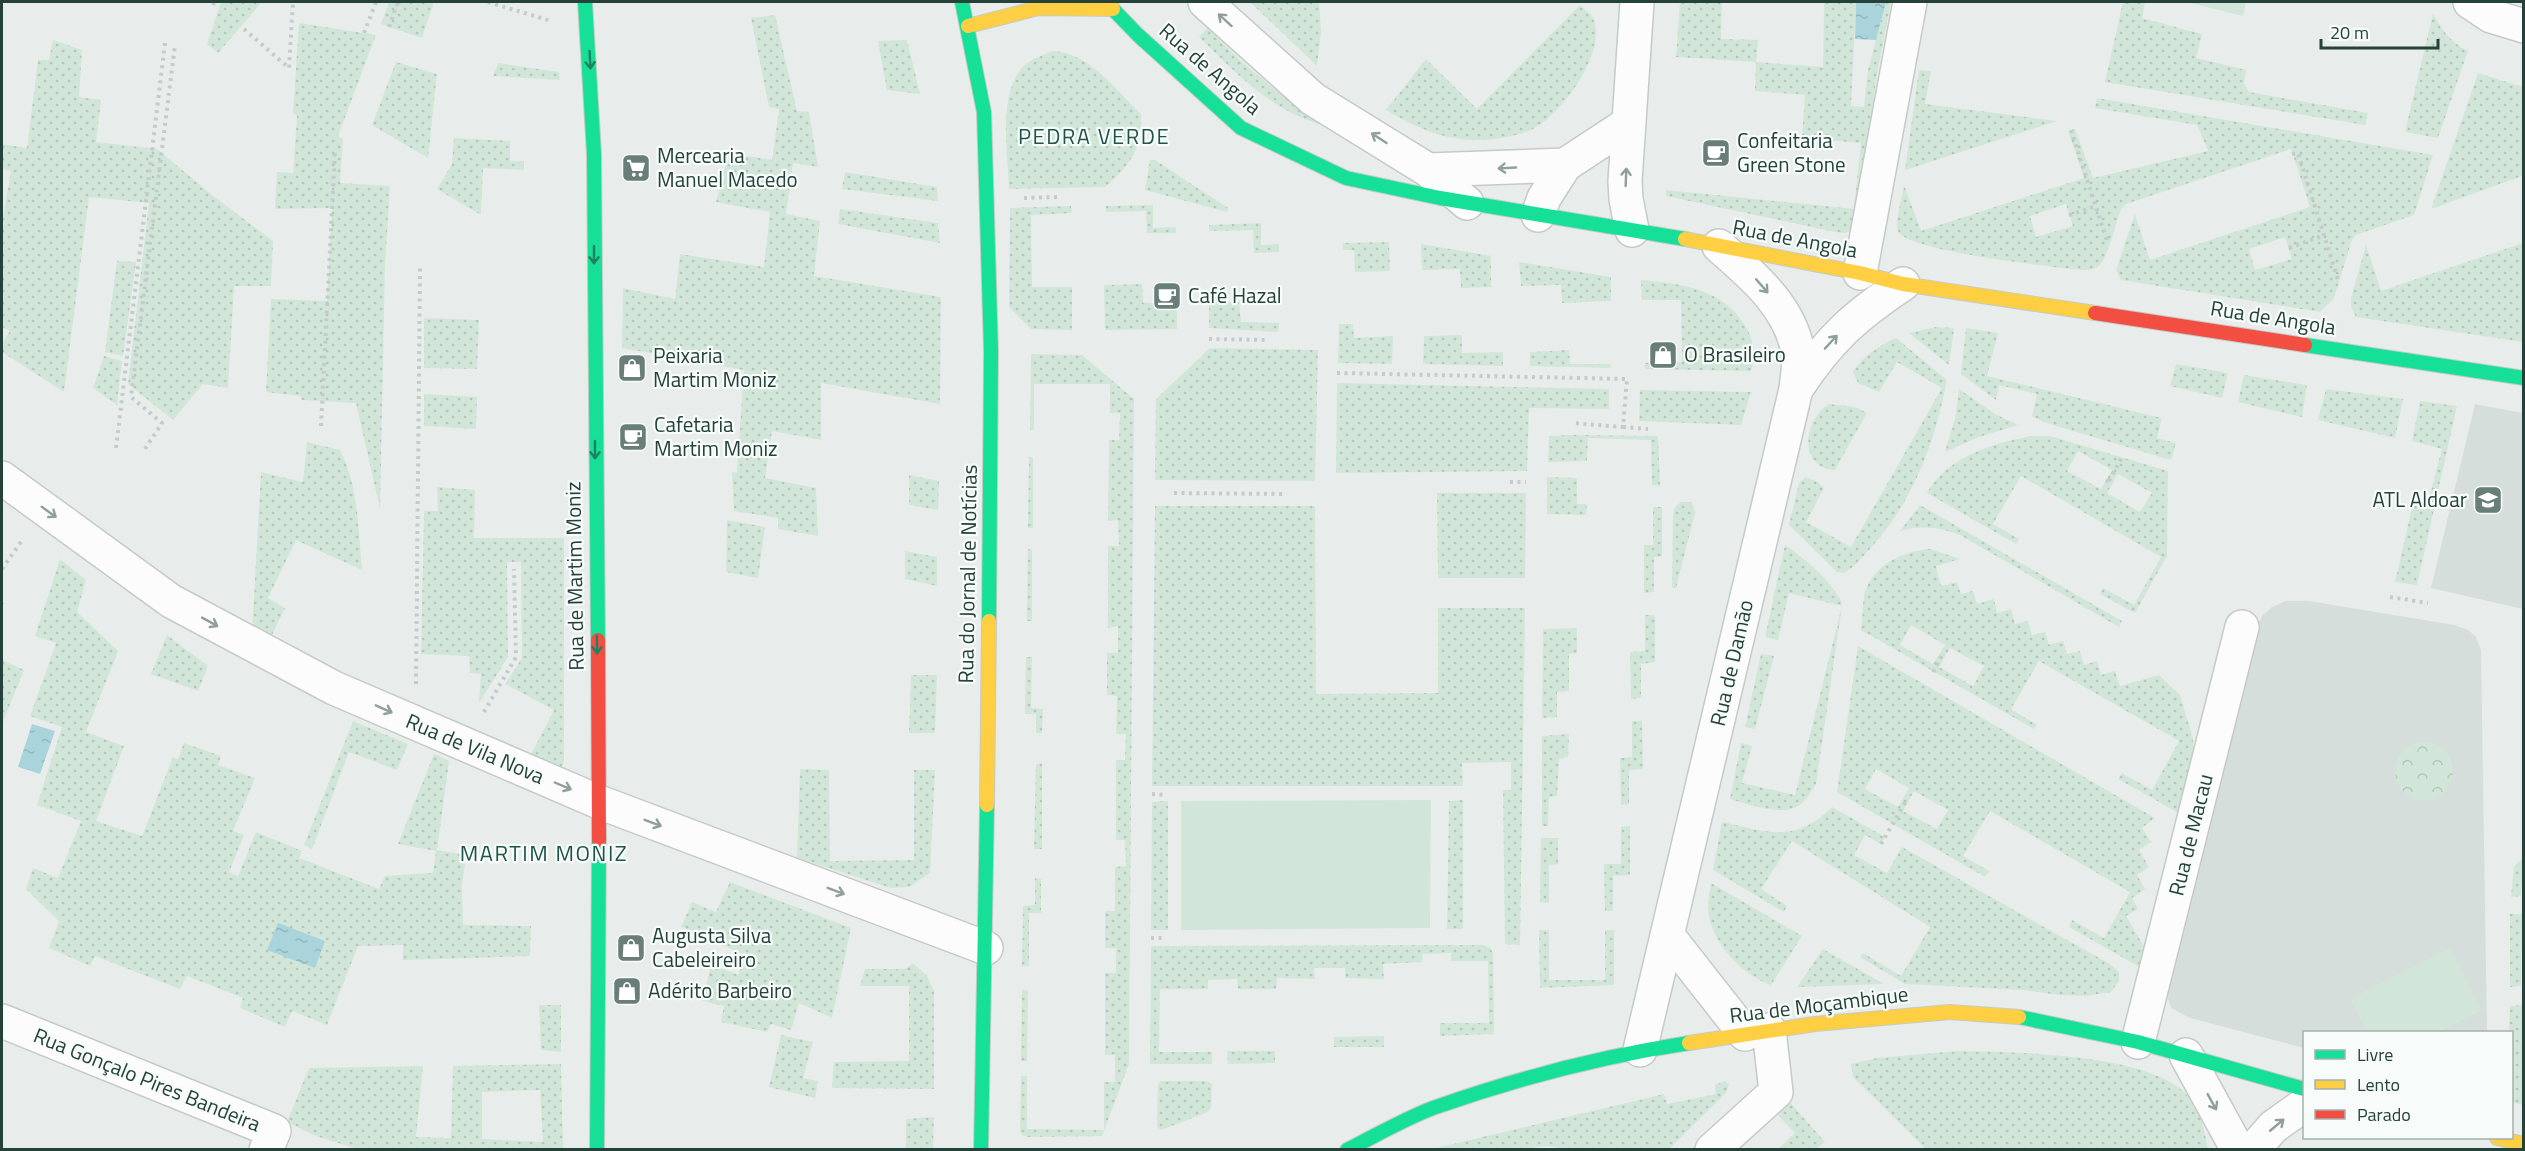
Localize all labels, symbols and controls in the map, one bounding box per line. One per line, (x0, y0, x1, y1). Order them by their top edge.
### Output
scale bar (2321, 12, 2438, 50)
one-way arrow (1218, 13, 1233, 27)
street label: Rua de Angola (1152, 15, 1269, 122)
text: 20 m (2330, 19, 2369, 46)
one-way arrow (584, 49, 595, 69)
district label: PEDRA VERDE (1018, 119, 1170, 153)
place label: Confeitaria Green Stone (1737, 124, 1846, 180)
one-way arrow (1371, 132, 1388, 144)
cafe icon: Confeitaria Green Stone (1700, 137, 1732, 169)
place label: Mercearia Manuel Macedo (657, 139, 798, 195)
supermarket icon: Mercearia Manuel Macedo (620, 152, 652, 184)
one-way arrow (1497, 163, 1517, 174)
one-way arrow (1620, 167, 1632, 187)
street label: Rua de Angola (1730, 210, 1861, 266)
one-way arrow (588, 244, 600, 264)
one-way arrow (1755, 278, 1768, 294)
place label: Café Hazal (1188, 279, 1282, 311)
cafe icon: Café Hazal (1151, 280, 1183, 312)
street label: Rua de Angola (2208, 291, 2339, 343)
one-way arrow (1824, 335, 1838, 350)
place label: O Brasileiro (1684, 338, 1786, 370)
place label: Peixaria Martim Moniz (653, 339, 777, 395)
shop icon: O Brasileiro (1647, 339, 1679, 371)
shop icon: Peixaria Martim Moniz (616, 352, 648, 384)
place label: Cafetaria Martim Moniz (654, 408, 778, 464)
cafe icon: Cafetaria Martim Moniz (617, 421, 649, 453)
one-way arrow (589, 439, 601, 459)
street label: Rua do Jornal de Notícias (949, 464, 985, 684)
street label: Rua de Martim Moniz (556, 481, 592, 671)
place label: ATL Aldoar (2372, 483, 2467, 515)
school or university icon: ATL Aldoar (2472, 484, 2504, 516)
one-way arrow (40, 506, 56, 518)
street label: Rua de Damão (1701, 596, 1761, 729)
one-way arrow (200, 617, 218, 628)
one-way arrow (591, 634, 603, 654)
one-way arrow (374, 704, 392, 716)
street label: Rua de Vila Nova (401, 704, 550, 792)
street label: Rua de Macau (2159, 770, 2221, 899)
one-way arrow (554, 782, 572, 793)
one-way arrow (644, 818, 662, 829)
district label: MARTIM MONIZ (460, 836, 628, 870)
one-way arrow (826, 887, 845, 898)
place label: Augusta Silva Cabeleireiro (652, 919, 772, 975)
shop icon: Augusta Silva Cabeleireiro (615, 932, 647, 964)
place label: Adérito Barbeiro (648, 974, 792, 1006)
shop icon: Adérito Barbeiro (611, 975, 643, 1007)
street label: Rua de Moçambique (1728, 977, 1910, 1031)
street label: Rua Gonçalo Pires Bandeira (29, 1019, 266, 1140)
legend (2303, 1031, 2513, 1139)
text: Livre (2357, 1041, 2393, 1068)
text: Lento (2357, 1071, 2400, 1098)
one-way arrow (2206, 1093, 2218, 1110)
text: Parado (2357, 1101, 2411, 1128)
one-way arrow (2269, 1118, 2284, 1132)

